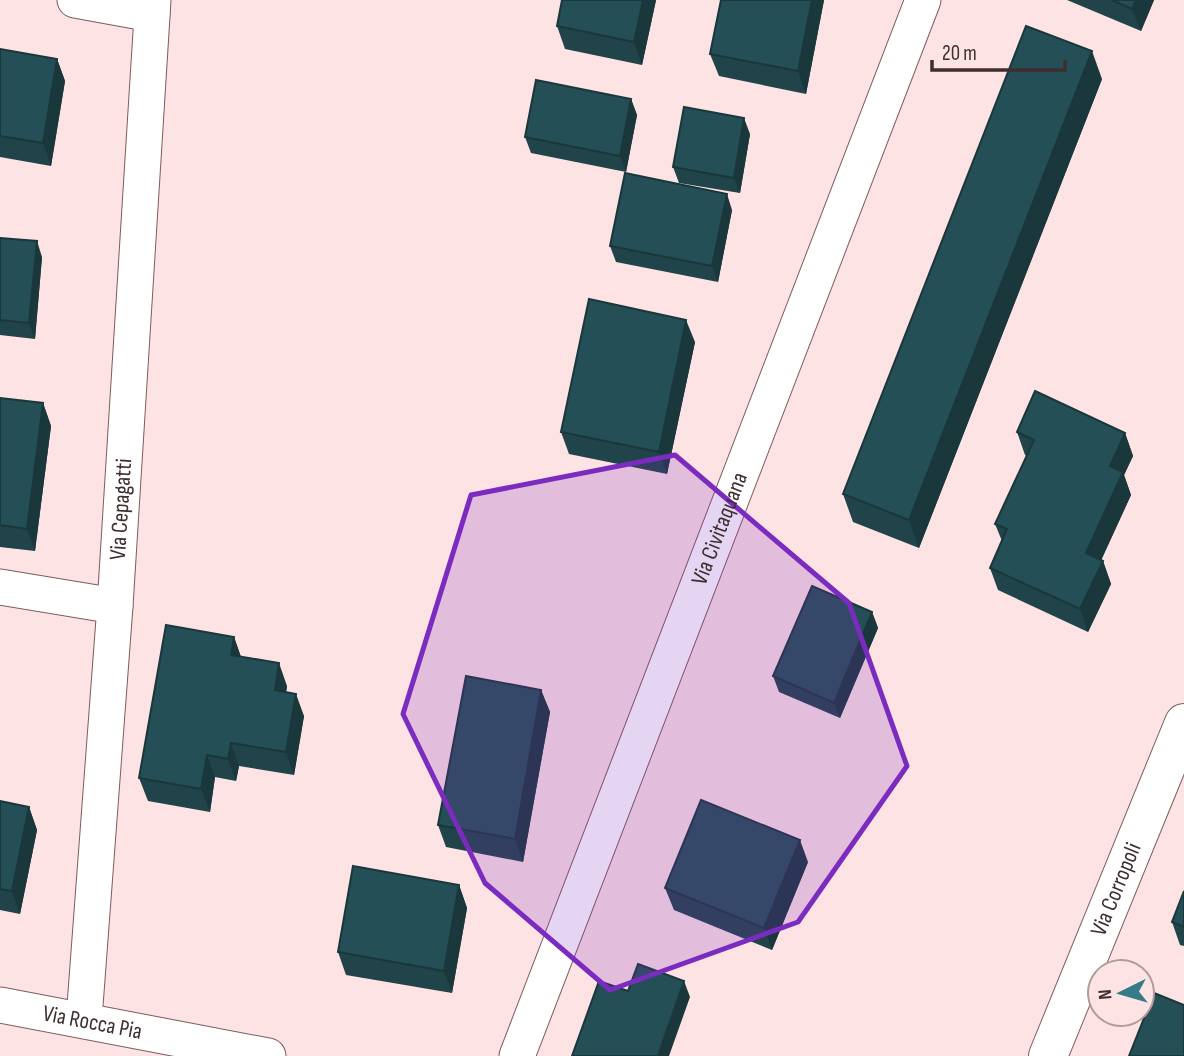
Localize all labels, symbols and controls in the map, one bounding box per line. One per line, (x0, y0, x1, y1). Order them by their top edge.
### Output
scale bar (932, 28, 1065, 72)
text: 20 m (942, 41, 977, 66)
street label: Via Cepagatti (104, 458, 138, 561)
street label: Via Civitaquana (685, 468, 754, 589)
street label: Via Corropoli (1085, 839, 1148, 940)
north arrow (1086, 958, 1156, 1028)
text: N (1094, 988, 1117, 1000)
street label: Via Rocca Pia (40, 999, 144, 1046)

